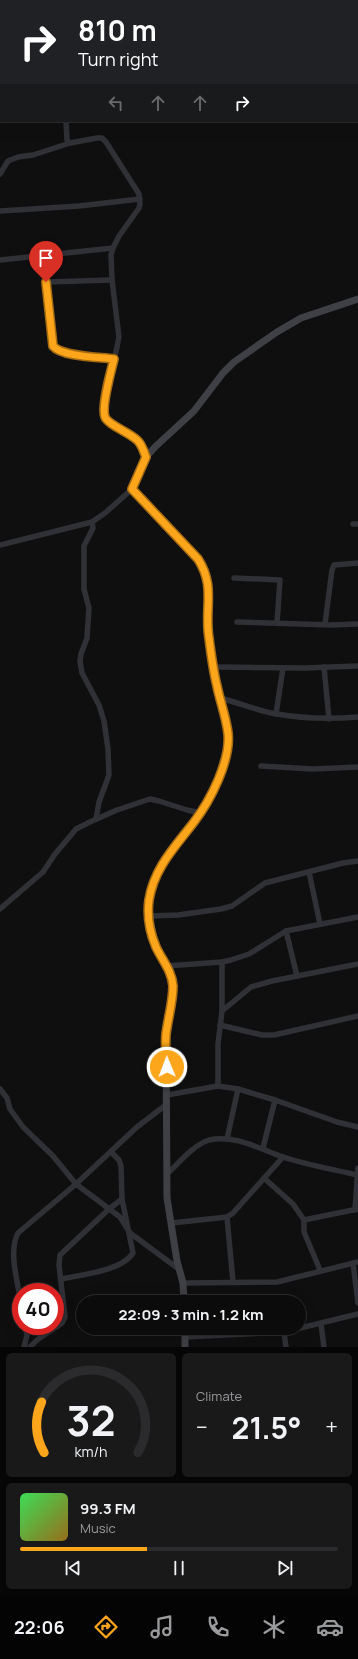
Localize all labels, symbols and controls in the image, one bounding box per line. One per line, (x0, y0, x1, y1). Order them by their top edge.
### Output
text: 810 m (78, 11, 157, 49)
icon: right (12, 16, 64, 68)
text: Turn right (78, 47, 159, 71)
icon: left (105, 92, 127, 114)
icon: ahead (147, 92, 169, 114)
icon: ahead (189, 92, 211, 114)
icon: right (231, 92, 253, 114)
pin (29, 241, 63, 282)
icon: arrive (35, 247, 57, 269)
position arrow (146, 1046, 188, 1088)
speed limit sign: 40 (12, 1283, 64, 1335)
text: 22:09 · 3 min · 1.2 km (119, 1304, 264, 1325)
text: Climate (196, 1387, 242, 1405)
text: 32 (67, 1392, 115, 1448)
text: 21.5° (232, 1407, 302, 1448)
text: − (196, 1412, 208, 1442)
text: + (325, 1412, 338, 1442)
text: km/h (74, 1442, 108, 1461)
text: 99.3 FM (80, 1498, 136, 1519)
text: Music (80, 1519, 116, 1537)
icon: previous (62, 1557, 84, 1579)
icon: pause (168, 1557, 190, 1579)
icon: next (274, 1557, 296, 1579)
icon: directions (92, 1613, 120, 1641)
icon: music (148, 1613, 176, 1641)
icon: phone (204, 1613, 232, 1641)
icon: climate (260, 1613, 288, 1641)
icon: car (316, 1613, 344, 1641)
text: 22:06 (14, 1615, 65, 1639)

